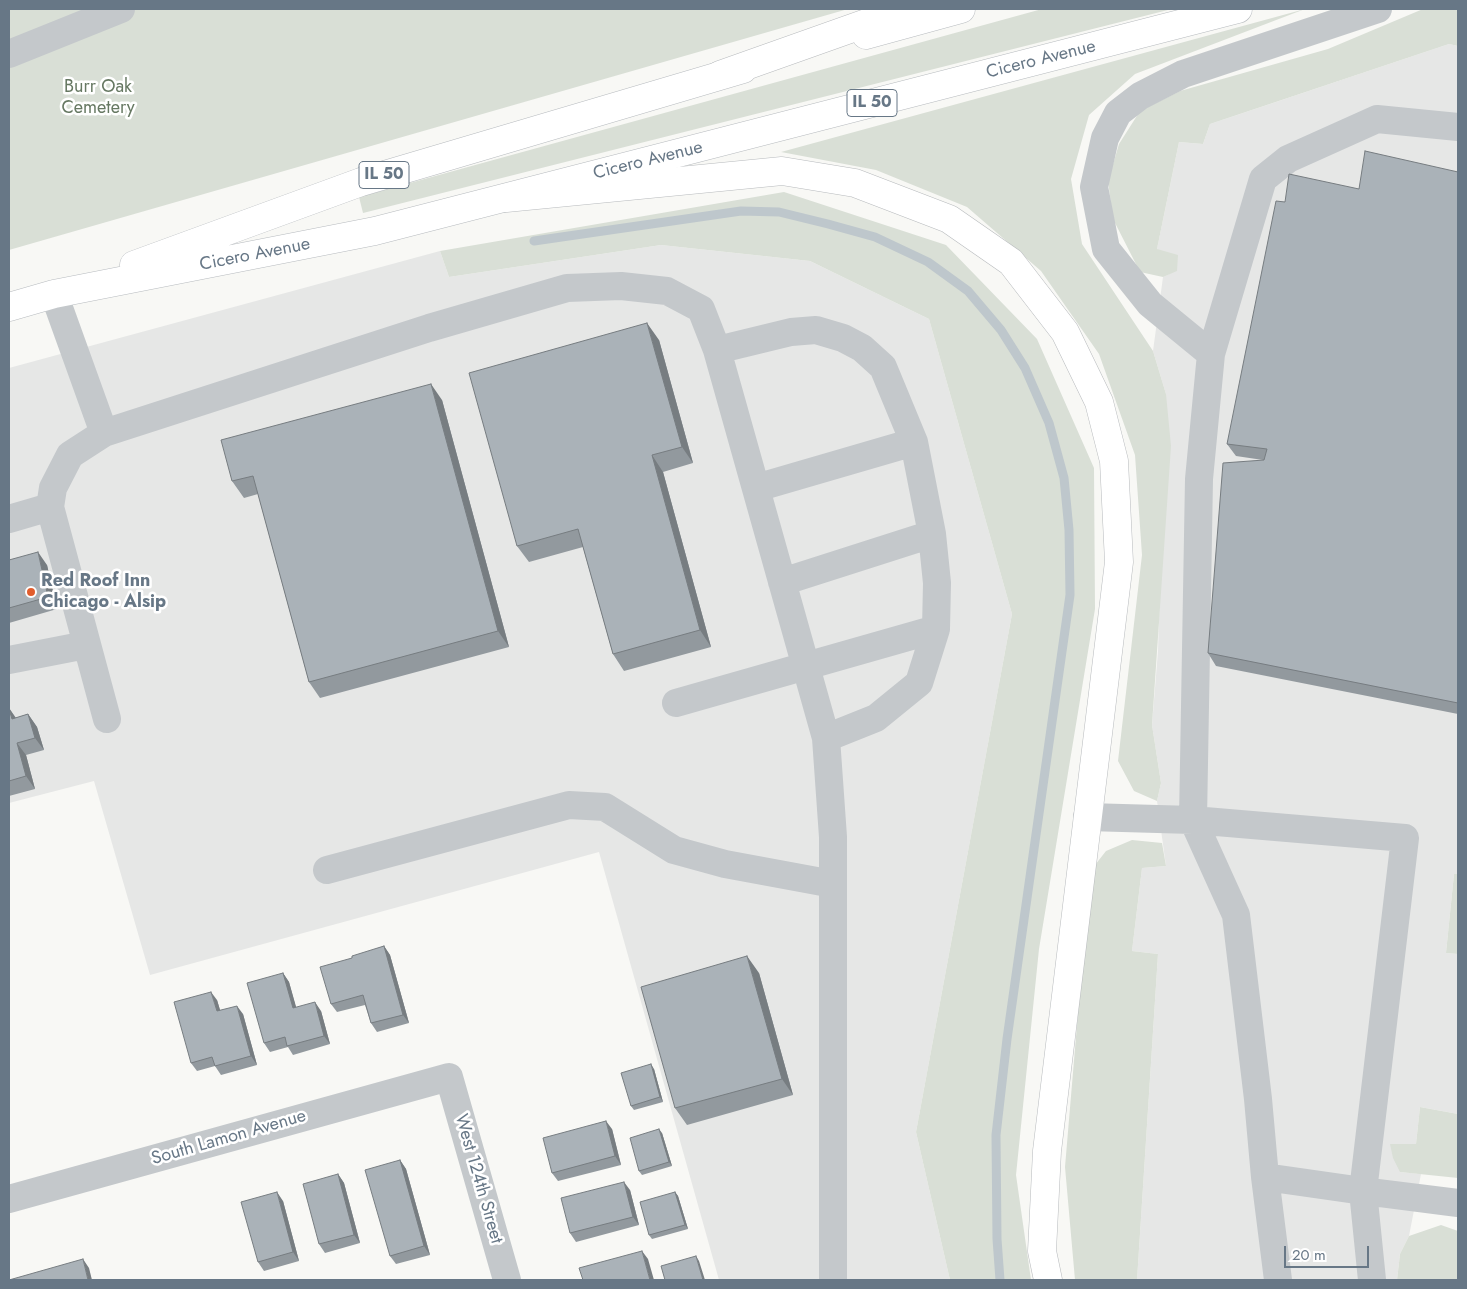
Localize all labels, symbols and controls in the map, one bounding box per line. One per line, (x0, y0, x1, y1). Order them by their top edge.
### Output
street label: Cicero Avenue (984, 36, 1098, 84)
park label: Burr Oak Cemetery (61, 77, 135, 120)
road number: IL 50 (847, 90, 897, 116)
street label: Cicero Avenue (591, 137, 705, 185)
road number: IL 50 (359, 162, 409, 188)
street label: Cicero Avenue (198, 234, 312, 276)
place label: Red Roof Inn Chicago - Alsip (41, 571, 166, 614)
marker: Red Roof Inn Chicago - Alsip (25, 586, 37, 598)
street label: South Lamon Avenue (149, 1106, 309, 1170)
street label: West 124th Street (449, 1112, 507, 1246)
scale bar (1287, 1236, 1372, 1268)
text: 20 m (1292, 1244, 1326, 1266)

